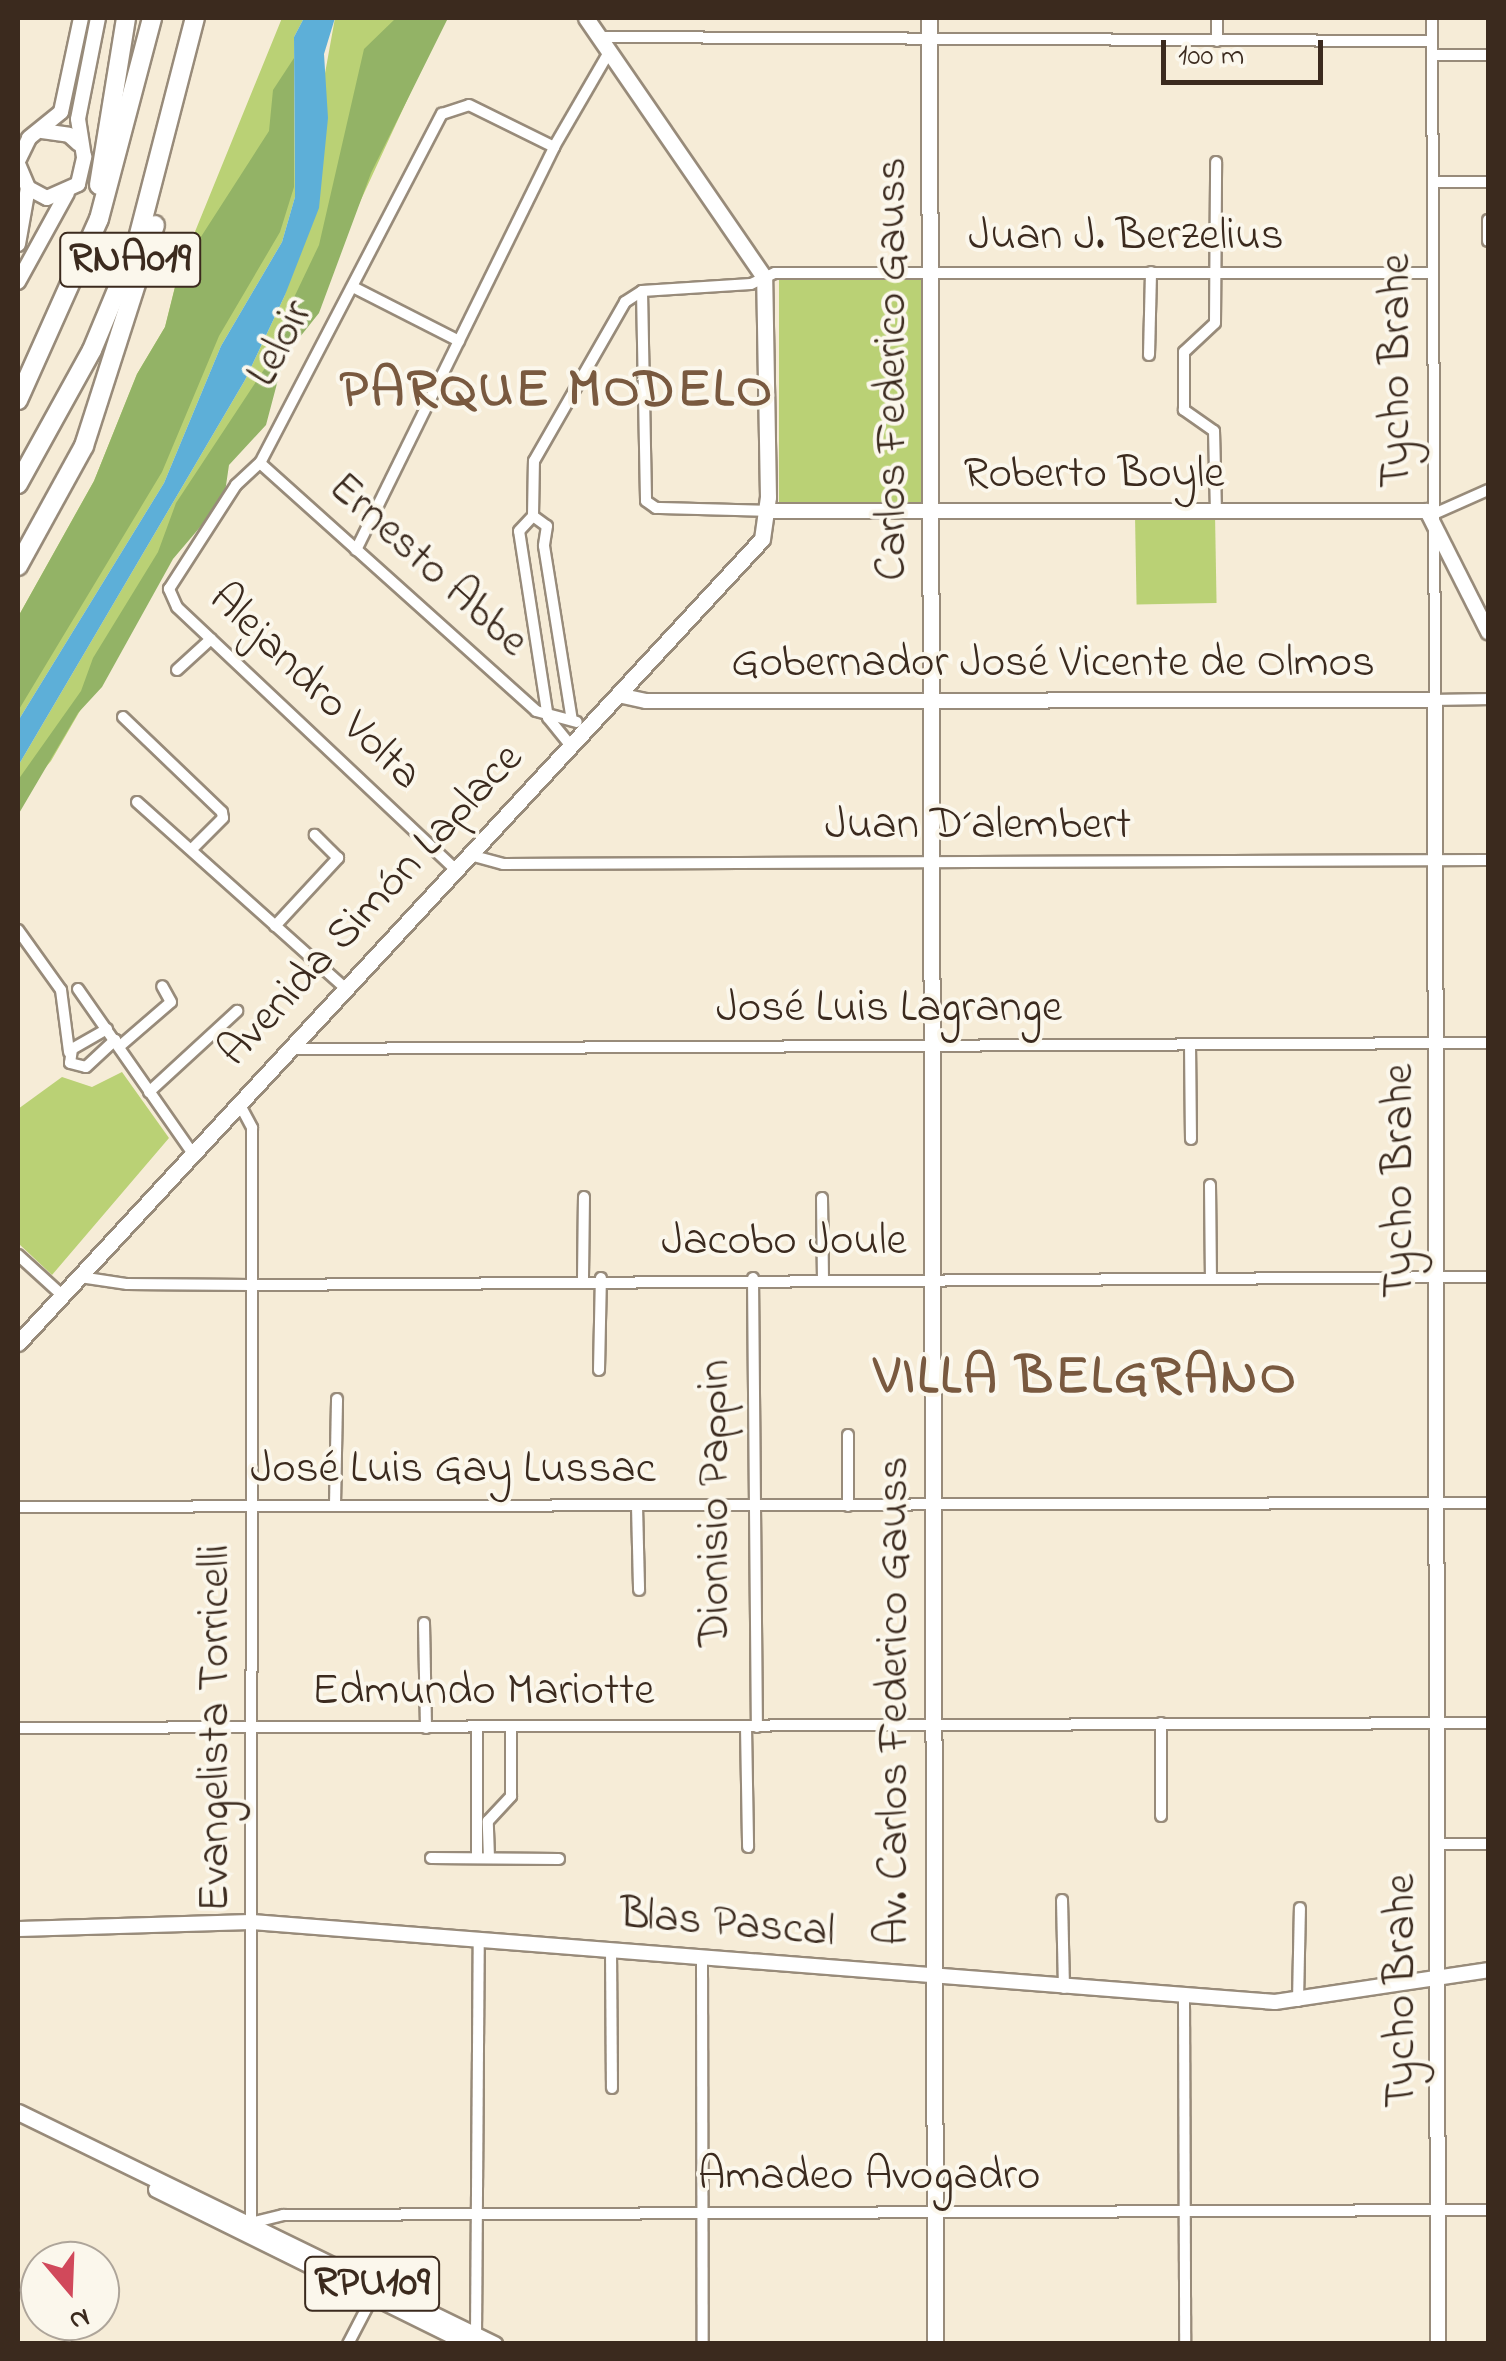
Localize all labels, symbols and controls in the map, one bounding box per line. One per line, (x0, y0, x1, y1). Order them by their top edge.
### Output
scale bar (1166, 20, 1328, 82)
text: 100 m (1178, 35, 1244, 79)
street label: Carlos Federico Gauss (867, 157, 921, 581)
street label: Juan J. Berzelius (968, 211, 1284, 265)
road number: RNA019 (58, 223, 202, 297)
street label: Tycho Brahe (1371, 254, 1425, 488)
street label: Leloir (237, 292, 327, 396)
district label: PARQUE MODELO (339, 360, 775, 426)
street label: Roberto Boyle (964, 449, 1224, 503)
street label: Ernesto Abbe (316, 462, 538, 670)
street label: Alejandro Volta (196, 573, 432, 803)
street label: Gobernador José Vicente de Olmos (731, 638, 1375, 692)
street label: Avenida Simón Laplace (208, 733, 536, 1079)
street label: Juan D´alembert (825, 800, 1131, 854)
street label: José Luis Lagrange (716, 983, 1062, 1037)
street label: Tycho Brahe (1374, 1064, 1428, 1298)
street label: Jacobo Joule (661, 1216, 907, 1270)
district label: VILLA BELGRANO (874, 1347, 1298, 1413)
street label: Dionisio Pappin (690, 1359, 744, 1647)
street label: José Luis Gay Lussac (250, 1444, 656, 1498)
street label: Av. Carlos Federico Gauss (869, 1457, 923, 1945)
street label: Evangelista Torricelli (190, 1544, 244, 1912)
street label: Edmundo Mariotte (312, 1666, 654, 1720)
street label: Tycho Brahe (1376, 1874, 1430, 2108)
street label: Blas Pascal (617, 1889, 837, 1961)
street label: Amadeo Avogadro (698, 2151, 1040, 2205)
north arrow (20, 2241, 120, 2341)
road number: RPU109 (302, 2247, 442, 2321)
text: N (64, 2295, 95, 2340)

